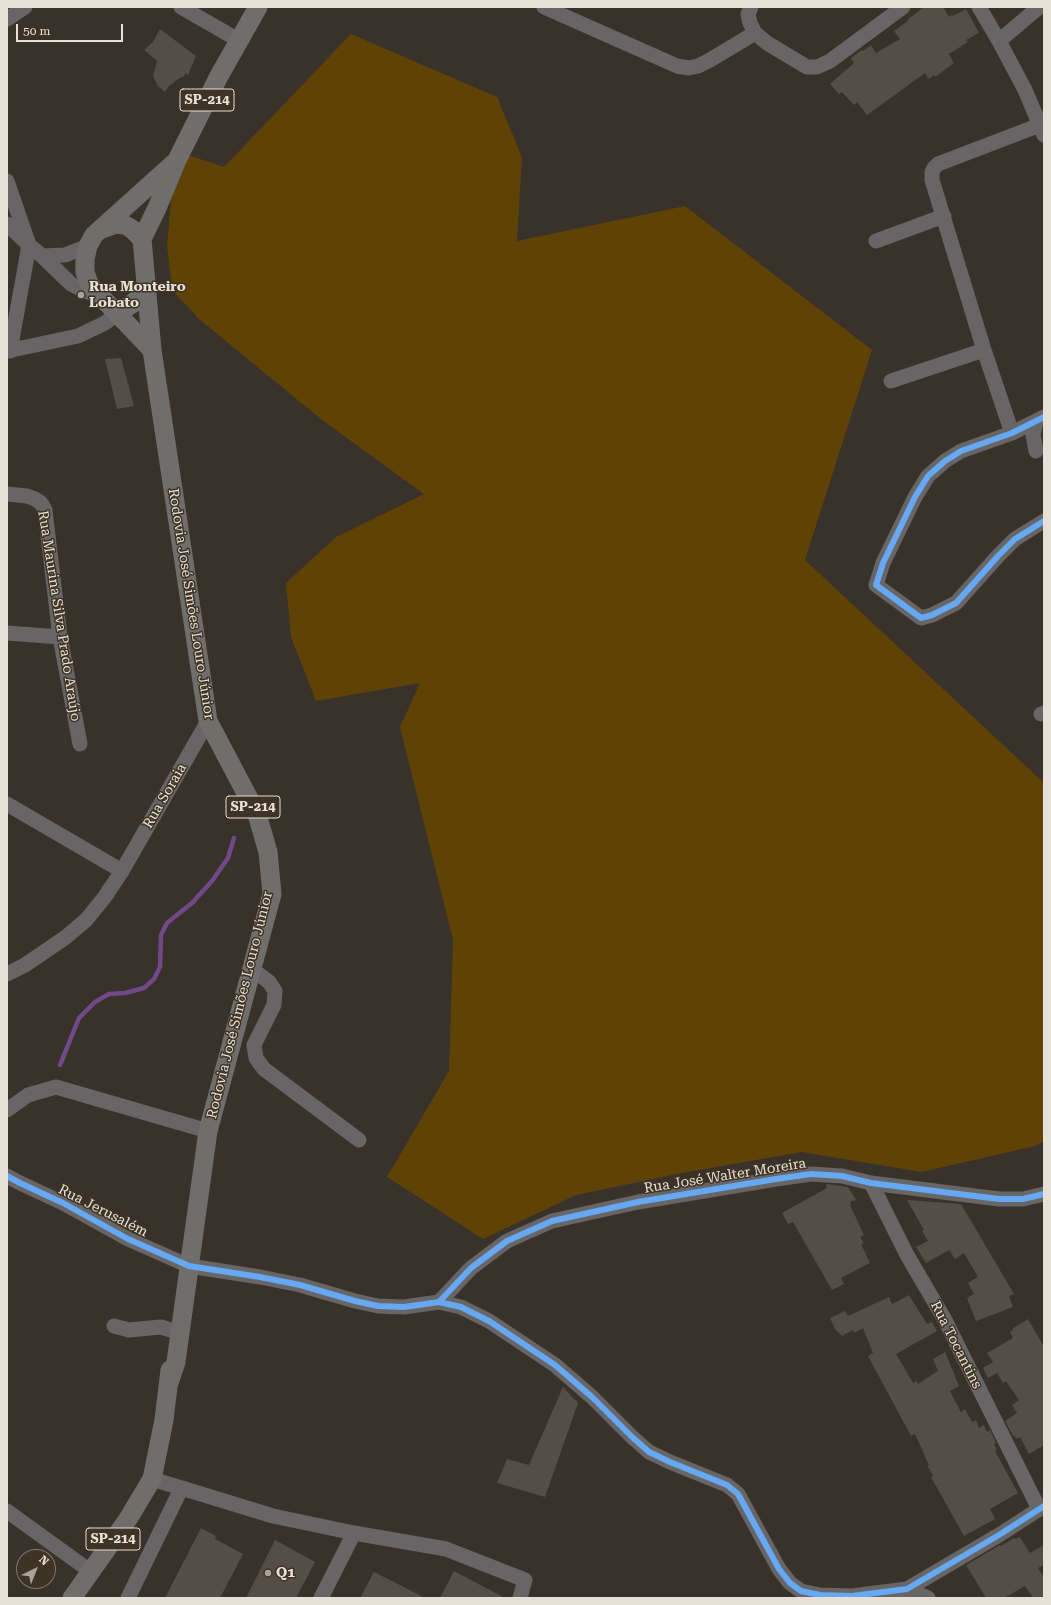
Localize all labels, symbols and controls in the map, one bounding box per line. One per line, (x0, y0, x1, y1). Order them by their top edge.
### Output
scale bar (18, 16, 125, 42)
text: 50 m (23, 24, 50, 38)
road number: SP-214 (180, 89, 234, 111)
place label: Rua Monteiro Lobato (89, 279, 186, 312)
marker: Rua Monteiro Lobato (76, 290, 86, 300)
street label: Rodovia José Simões Louro Júnior (164, 487, 218, 721)
street label: Rua Maurina Silva Prado Araújo (34, 509, 84, 723)
street label: Rua Soraia (140, 761, 190, 831)
road number: SP-214 (226, 796, 280, 818)
street label: Rodovia José Simões Louro Júnior (204, 890, 276, 1120)
street label: Rua José Walter Moreira (643, 1155, 807, 1197)
street label: Rua Jerusalém (55, 1181, 151, 1241)
street label: Rua Tocantins (927, 1298, 985, 1392)
road number: SP-214 (86, 1528, 140, 1550)
north arrow (16, 1549, 56, 1589)
text: N (36, 1553, 51, 1568)
place label: Q1 (276, 1565, 295, 1581)
marker: Q1 (263, 1568, 273, 1578)

